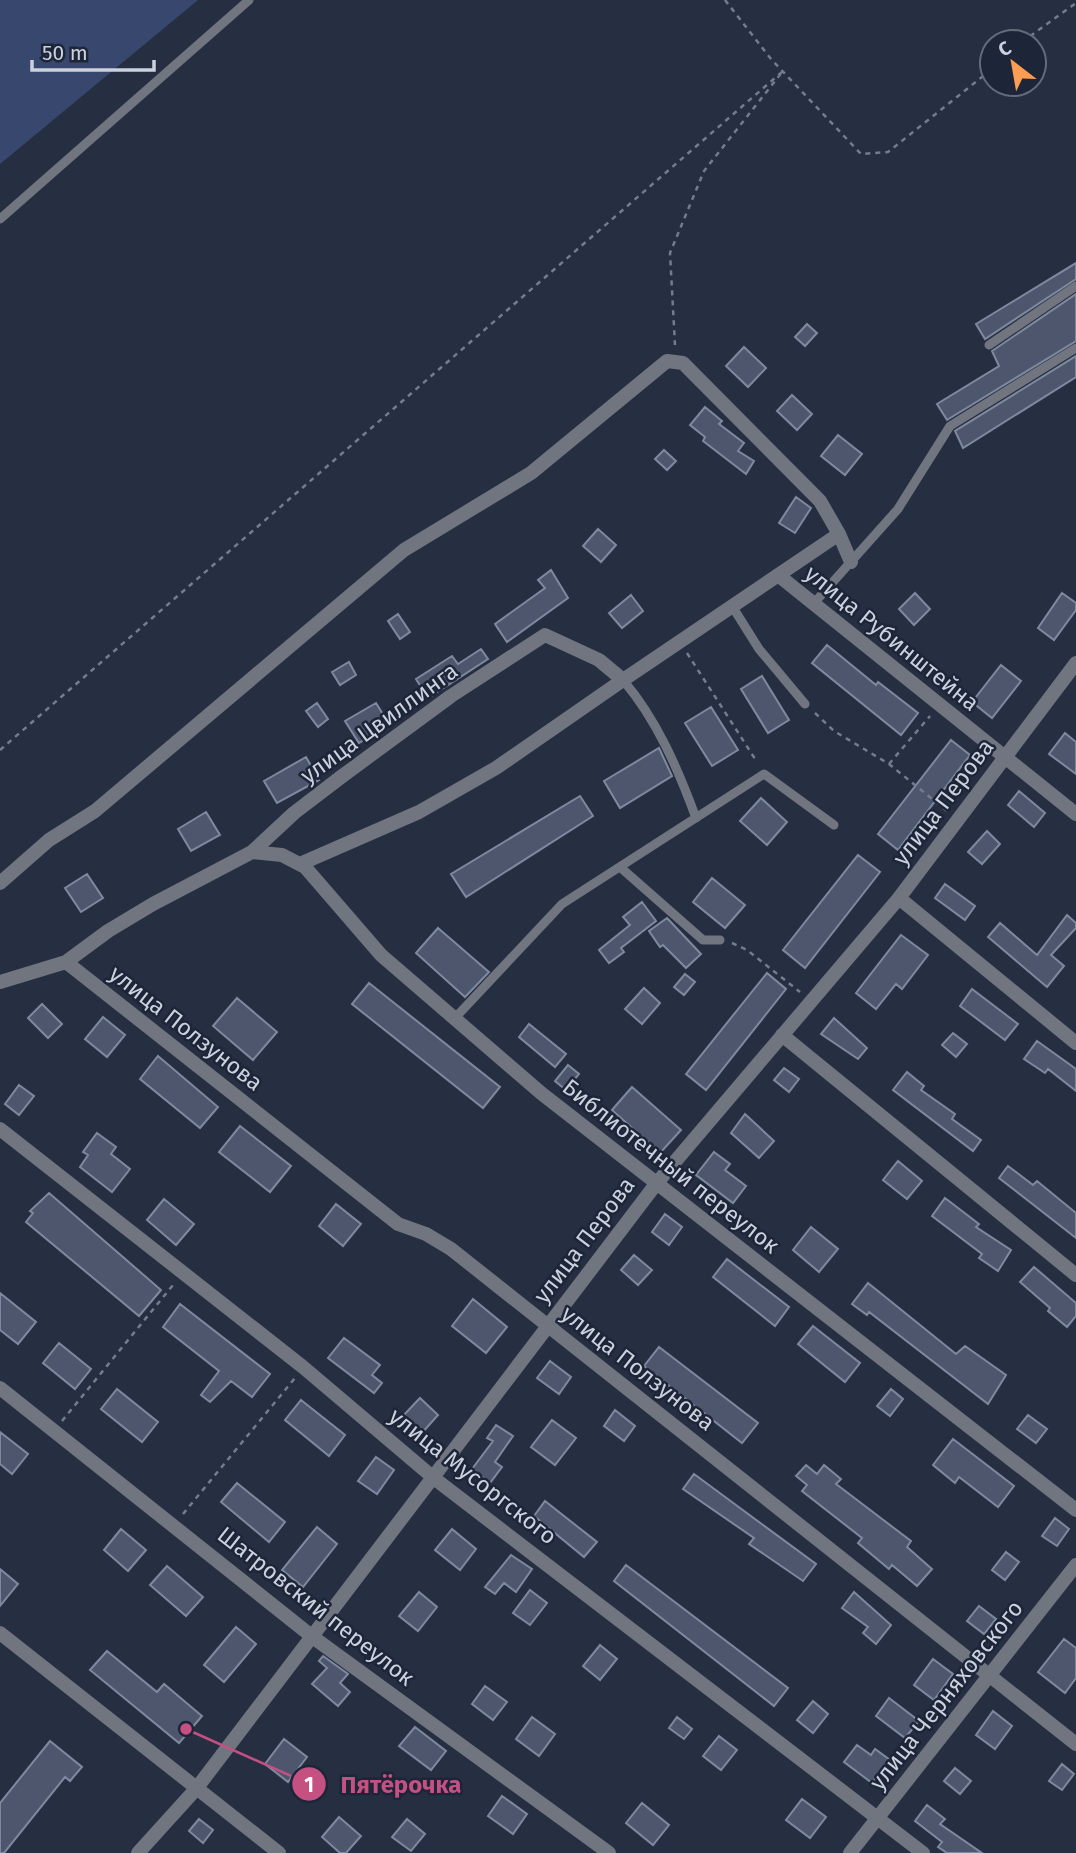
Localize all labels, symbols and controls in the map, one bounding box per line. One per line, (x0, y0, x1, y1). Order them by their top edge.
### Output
scale bar (32, 28, 154, 72)
north arrow (978, 28, 1048, 98)
text: С (994, 36, 1015, 62)
text: 50 m (42, 40, 88, 66)
street label: улица Рубинштейна (799, 559, 985, 717)
street label: улица Цвиллинга (295, 657, 463, 789)
street label: улица Перова (887, 733, 999, 871)
street label: улица Ползунова (104, 959, 268, 1097)
street label: Библиотечный переулок (557, 1073, 785, 1259)
street label: улица Перова (528, 1171, 640, 1309)
street label: улица Ползунова (556, 1299, 720, 1437)
street label: улица Мусоргского (384, 1402, 562, 1550)
street label: Шатровский переулок (212, 1520, 420, 1692)
street label: улица Черняховского (863, 1595, 1029, 1795)
callout: Пятёрочка (291, 1762, 475, 1807)
text: Пятёрочка (341, 1771, 461, 1799)
text: 1 (304, 1772, 314, 1798)

